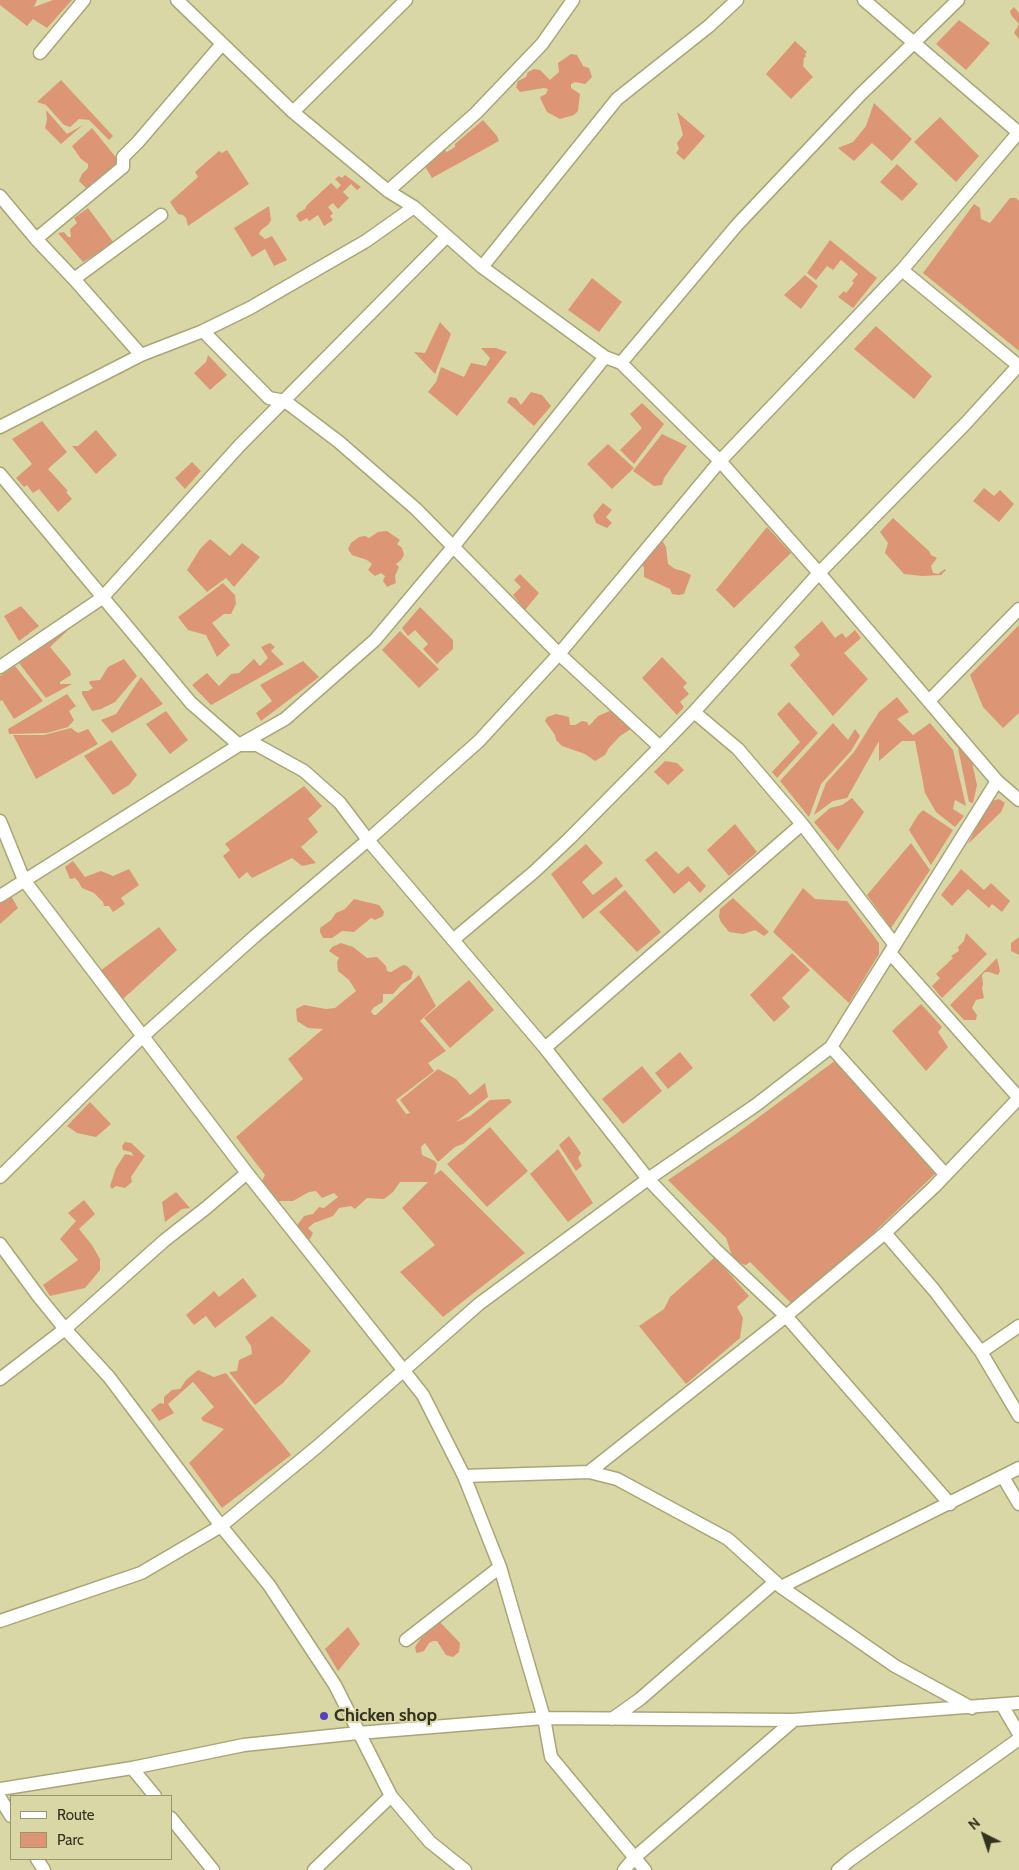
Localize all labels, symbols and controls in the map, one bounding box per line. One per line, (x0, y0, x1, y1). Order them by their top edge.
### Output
place label: Chicken shop (334, 1705, 437, 1727)
marker: Chicken shop (318, 1710, 330, 1722)
legend (10, 1795, 172, 1860)
text: Route (57, 1806, 95, 1824)
north arrow (959, 1810, 1009, 1860)
text: N (965, 1814, 984, 1834)
text: Parc (57, 1831, 84, 1849)

